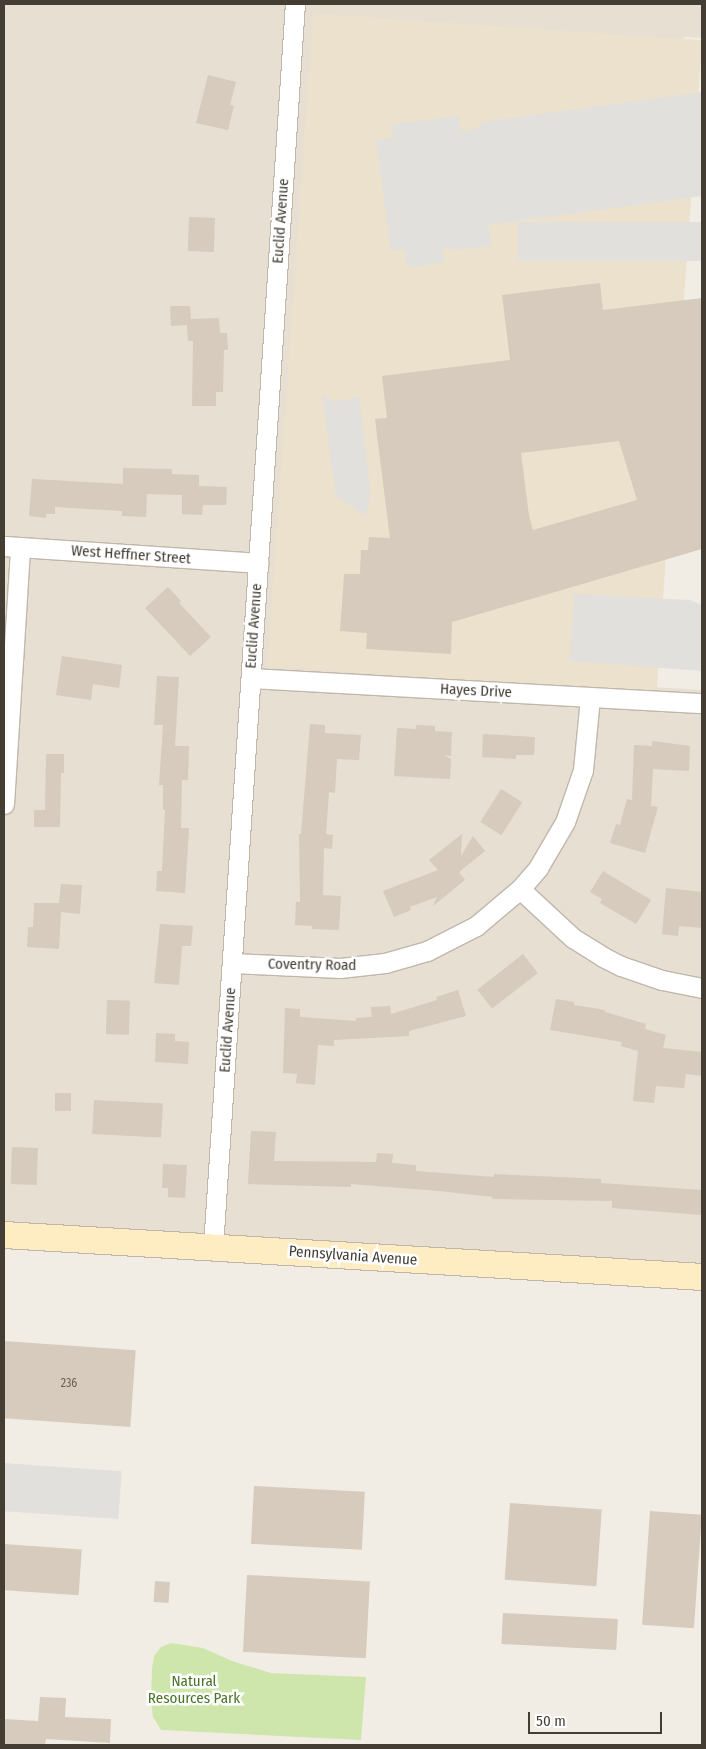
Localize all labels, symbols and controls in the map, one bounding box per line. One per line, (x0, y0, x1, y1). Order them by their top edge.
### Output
street label: Euclid Avenue (269, 178, 293, 264)
street label: West Heffner Street (71, 542, 191, 568)
street label: Euclid Avenue (242, 583, 266, 669)
street label: Hayes Drive (440, 680, 512, 702)
street label: Coventry Road (268, 955, 356, 975)
street label: Euclid Avenue (216, 987, 240, 1073)
street label: Pennsylvania Avenue (288, 1243, 418, 1269)
house number: 236 (61, 1377, 77, 1391)
park label: Natural Resources Park (148, 1672, 240, 1707)
scale bar (531, 1702, 665, 1734)
text: 50 m (536, 1712, 566, 1730)

